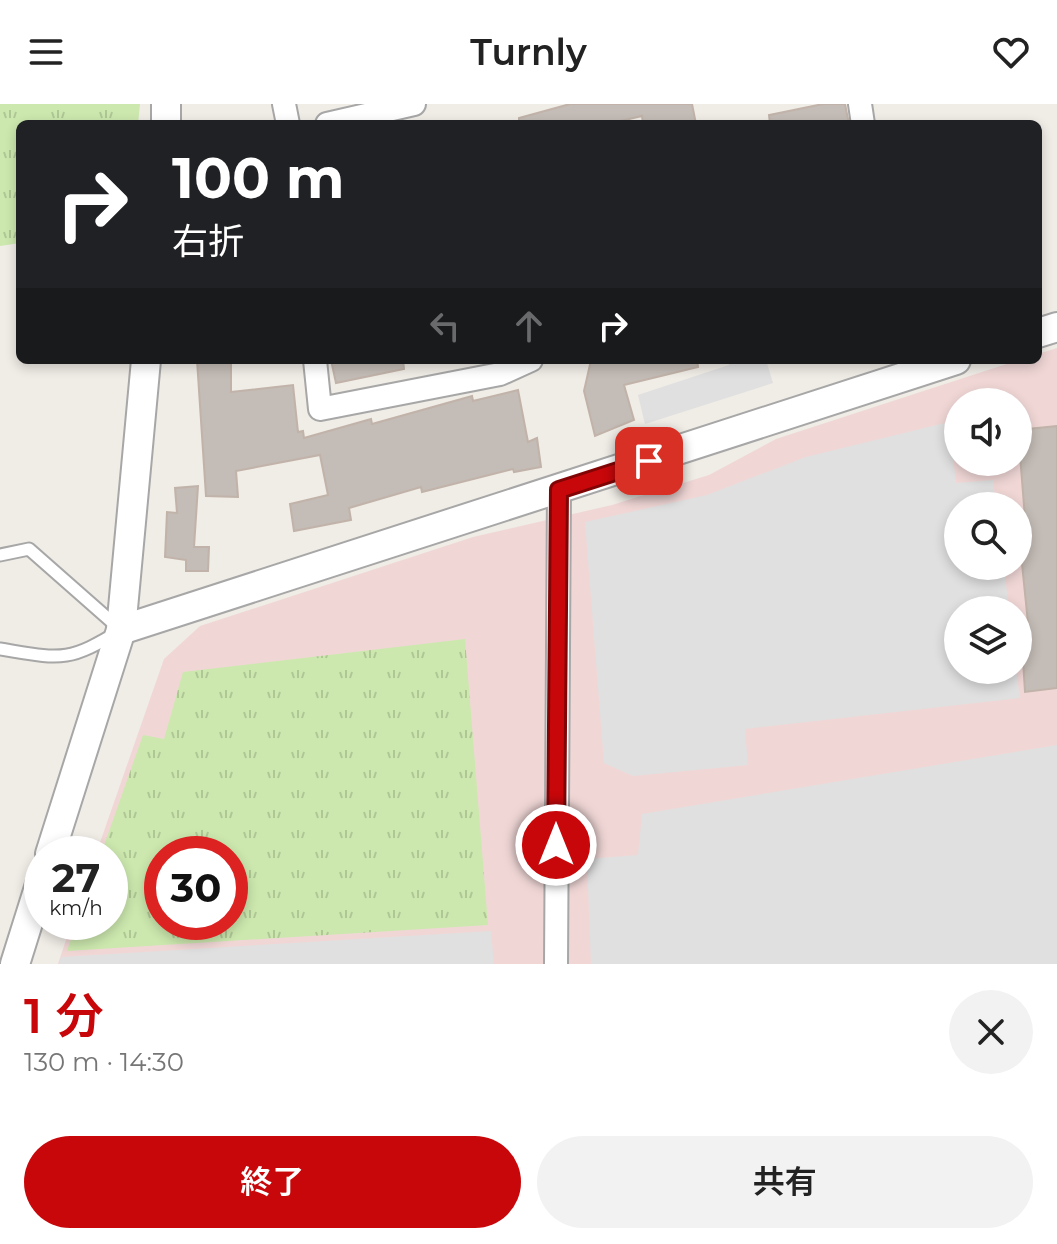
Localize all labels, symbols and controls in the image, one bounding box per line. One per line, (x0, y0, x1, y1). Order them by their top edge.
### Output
icon: menu (24, 30, 68, 74)
text: Turnly (470, 30, 587, 74)
icon: heart (989, 30, 1033, 74)
text: 100 m (172, 144, 345, 212)
icon: right (40, 152, 144, 256)
text: 右折 (172, 219, 244, 263)
icon: left (423, 304, 467, 348)
icon: ahead (507, 304, 551, 348)
icon: right (591, 304, 635, 348)
map controls (944, 388, 1032, 684)
button: sound (944, 388, 1032, 476)
pin (615, 427, 683, 495)
icon: arrive (627, 439, 671, 483)
button: search (944, 492, 1032, 580)
button: layers (944, 596, 1032, 684)
position arrow (514, 803, 598, 887)
speed limit sign: 30 (144, 836, 248, 940)
text: 27 (52, 853, 100, 902)
text: km/h (49, 896, 103, 920)
text: 1 分 (24, 987, 104, 1045)
button: close (949, 990, 1033, 1074)
text: 130 m · 14:30 (24, 1046, 184, 1078)
button: 終了 (24, 1136, 521, 1228)
button: 共有 (537, 1136, 1033, 1228)

